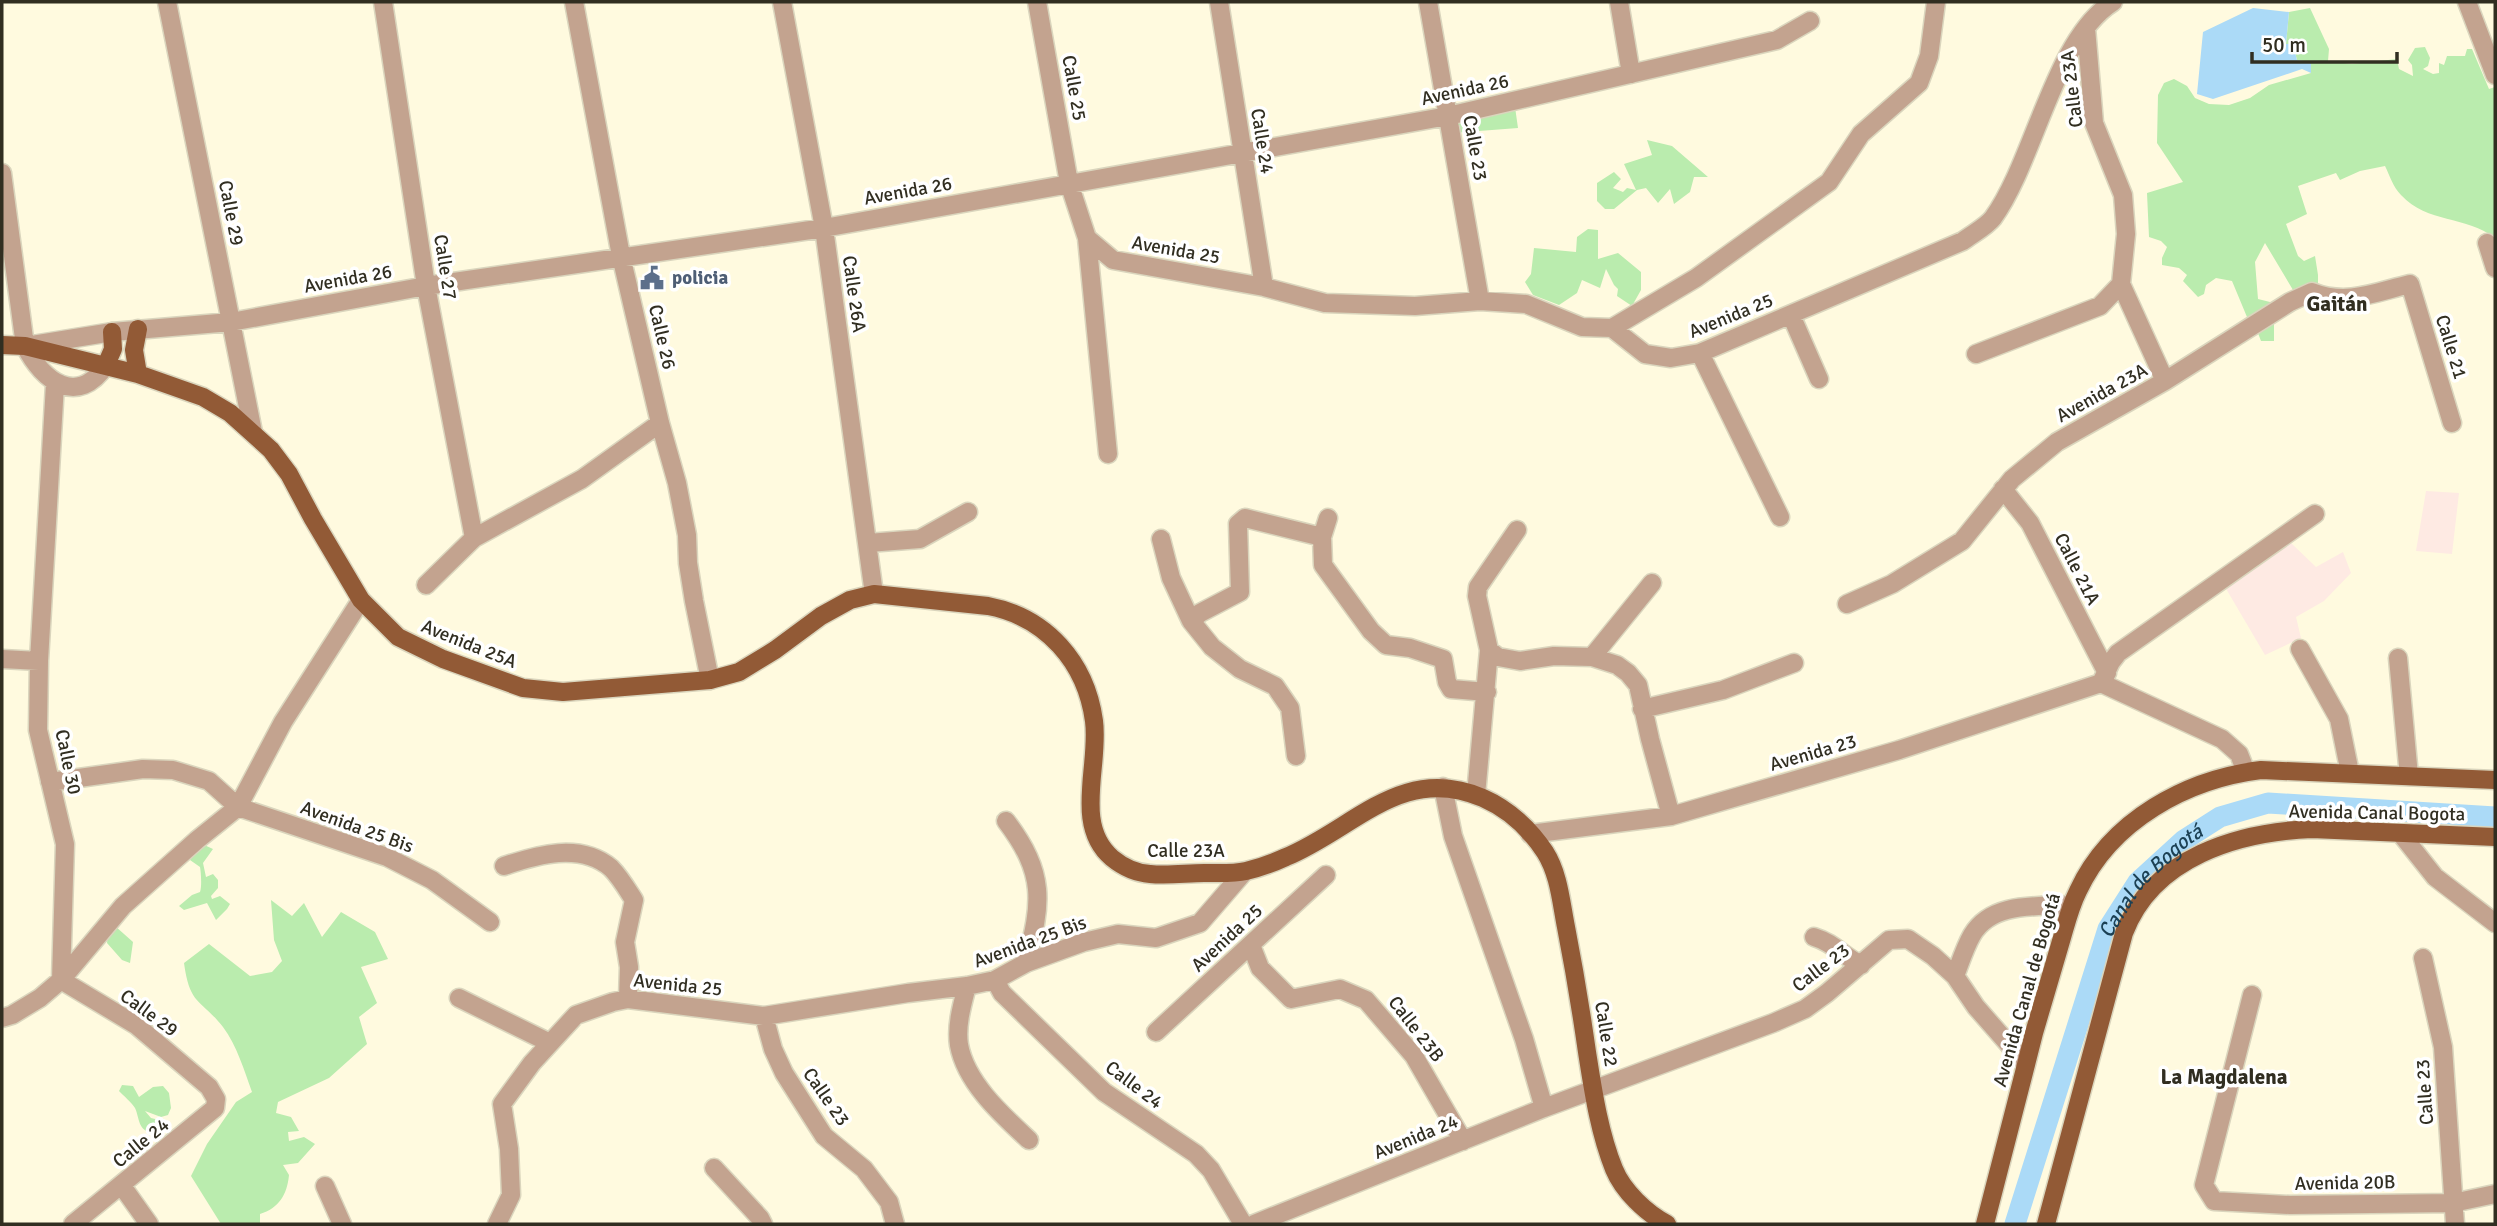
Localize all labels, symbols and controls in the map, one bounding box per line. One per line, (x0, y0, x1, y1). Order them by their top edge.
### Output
scale bar (2252, 21, 2397, 65)
text: 50 m (2262, 32, 2306, 58)
street label: Calle 23A (2055, 49, 2089, 129)
street label: Calle 25 (1056, 53, 1092, 123)
street label: Avenida 26 (1419, 69, 1511, 111)
street label: Calle 24 (1245, 107, 1279, 175)
street label: Calle 23 (1457, 113, 1493, 183)
street label: Avenida 26 (862, 171, 954, 211)
street label: Calle 29 (213, 178, 249, 248)
street label: Avenida 25 (1130, 230, 1222, 270)
street label: Calle 27 (428, 233, 462, 301)
street label: Calle 26A (837, 254, 871, 334)
street label: Avenida 26 (302, 259, 394, 299)
public building icon: policia (638, 264, 666, 292)
place label: policia (672, 266, 728, 290)
street label: Avenida 25 (1685, 288, 1777, 344)
district label: Gaitán (2307, 291, 2367, 317)
street label: Calle 26 (643, 302, 681, 372)
street label: Calle 21 (2430, 312, 2472, 382)
street label: Avenida 23A (2052, 358, 2152, 428)
street label: Calle 21A (2049, 529, 2105, 609)
street label: Avenida 25A (418, 614, 521, 674)
street label: Calle 30 (49, 727, 87, 797)
street label: Avenida 23 (1767, 729, 1859, 777)
street label: Avenida 25 Bis (297, 795, 417, 859)
street label: Avenida Canal Bogota (2288, 799, 2466, 827)
water label: Canal de Bogotá (2093, 818, 2209, 941)
street label: Calle 23A (1147, 839, 1225, 863)
street label: Avenida Canal de Bogotá (1988, 890, 2066, 1090)
street label: Avenida 25 (1186, 899, 1268, 977)
street label: Avenida 25 Bis (970, 910, 1090, 974)
street label: Calle 23 (1787, 939, 1855, 997)
street label: Avenida 25 (632, 968, 724, 1002)
street label: Calle 29 (115, 984, 183, 1042)
street label: Calle 23B (1383, 991, 1449, 1067)
street label: Calle 22 (1589, 1000, 1623, 1068)
street label: Calle 24 (1100, 1056, 1168, 1114)
street label: Calle 23 (2411, 1058, 2439, 1126)
street label: Calle 23 (797, 1063, 855, 1131)
district label: La Magdalena (2161, 1064, 2288, 1090)
street label: Avenida 24 (1370, 1109, 1462, 1165)
street label: Calle 24 (108, 1113, 174, 1173)
street label: Avenida 20B (2294, 1170, 2396, 1196)

